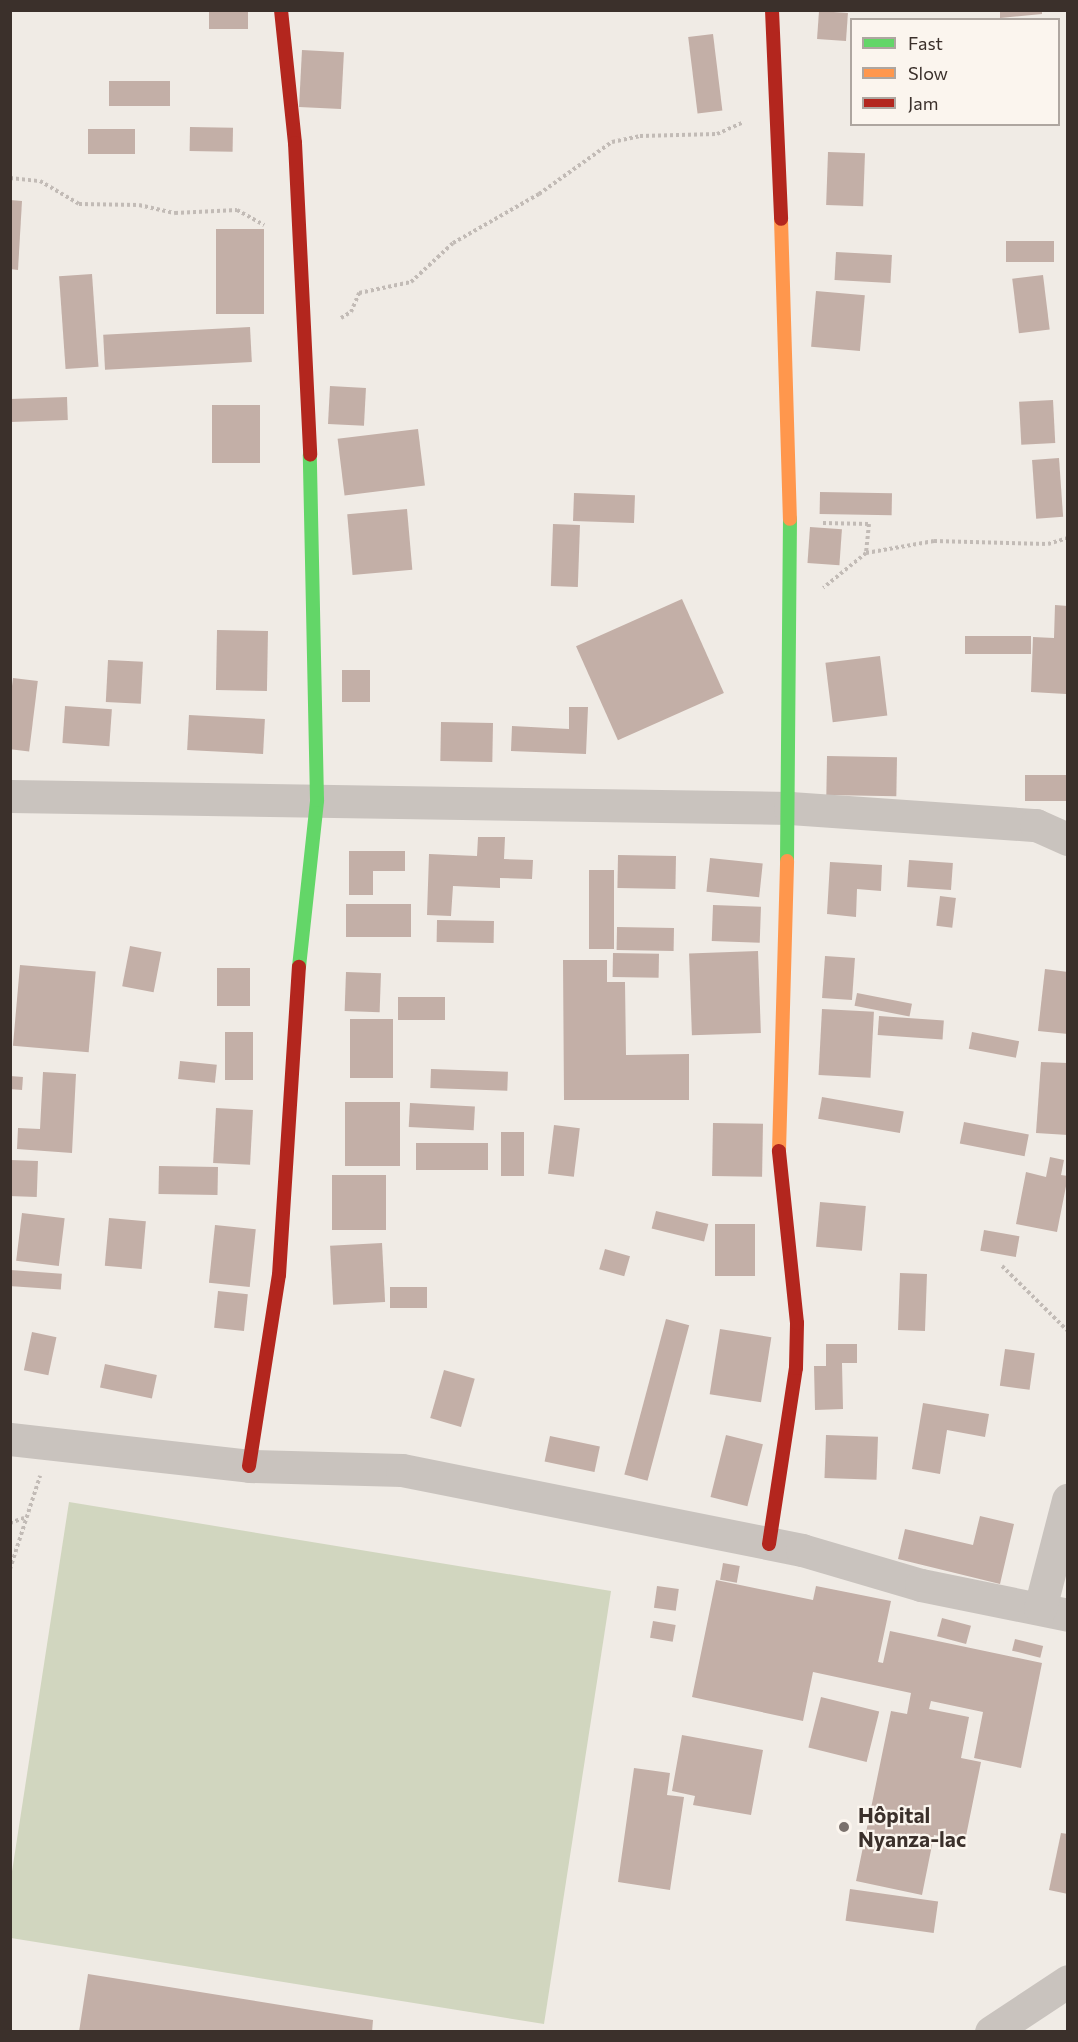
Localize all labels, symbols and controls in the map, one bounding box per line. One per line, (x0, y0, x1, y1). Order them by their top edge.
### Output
legend (850, 18, 1060, 126)
text: Fast (908, 32, 943, 54)
text: Slow (908, 62, 948, 84)
text: Jam (908, 92, 938, 114)
place label: Hôpital Nyanza-lac (858, 1802, 966, 1852)
marker: Hôpital Nyanza-lac (835, 1818, 853, 1836)

